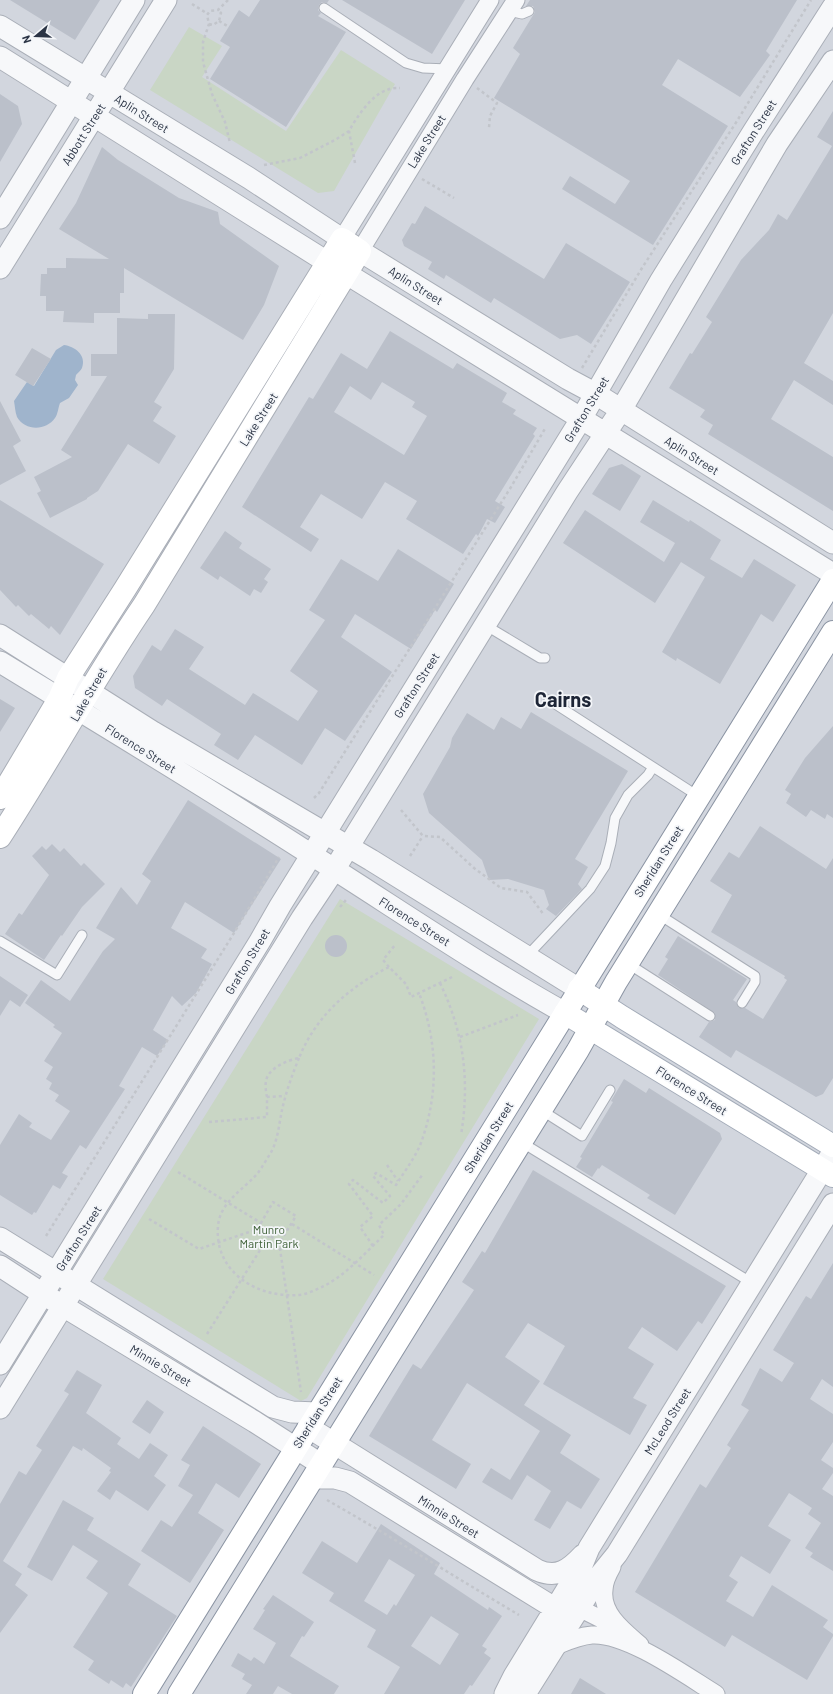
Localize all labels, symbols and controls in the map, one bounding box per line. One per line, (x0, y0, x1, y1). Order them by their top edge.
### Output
north arrow (16, 16, 56, 56)
text: N (19, 34, 33, 45)
street label: Aplin Street (112, 91, 172, 135)
street label: Grafton Street (727, 97, 779, 167)
street label: Abbott Street (58, 100, 108, 168)
street label: Lake Street (404, 112, 448, 170)
street label: Aplin Street (386, 263, 446, 307)
street label: Grafton Street (561, 373, 611, 445)
street label: Lake Street (236, 390, 280, 448)
street label: Aplin Street (662, 433, 722, 477)
street label: Grafton Street (390, 650, 442, 720)
street label: Lake Street (67, 664, 109, 724)
district label: Cairns (535, 687, 591, 711)
street label: Florence Street (103, 721, 179, 775)
street label: Sheridan Street (630, 823, 686, 899)
street label: Florence Street (377, 894, 453, 948)
street label: Grafton Street (222, 925, 272, 997)
street label: Florence Street (654, 1063, 730, 1117)
street label: Sheridan Street (460, 1099, 516, 1175)
street label: Grafton Street (52, 1203, 104, 1273)
park label: Munro Martin Park (239, 1222, 299, 1250)
street label: Minnie Street (128, 1341, 194, 1389)
street label: Sheridan Street (289, 1374, 345, 1450)
street label: McLeod Street (641, 1385, 693, 1457)
street label: Minnie Street (416, 1492, 482, 1540)

